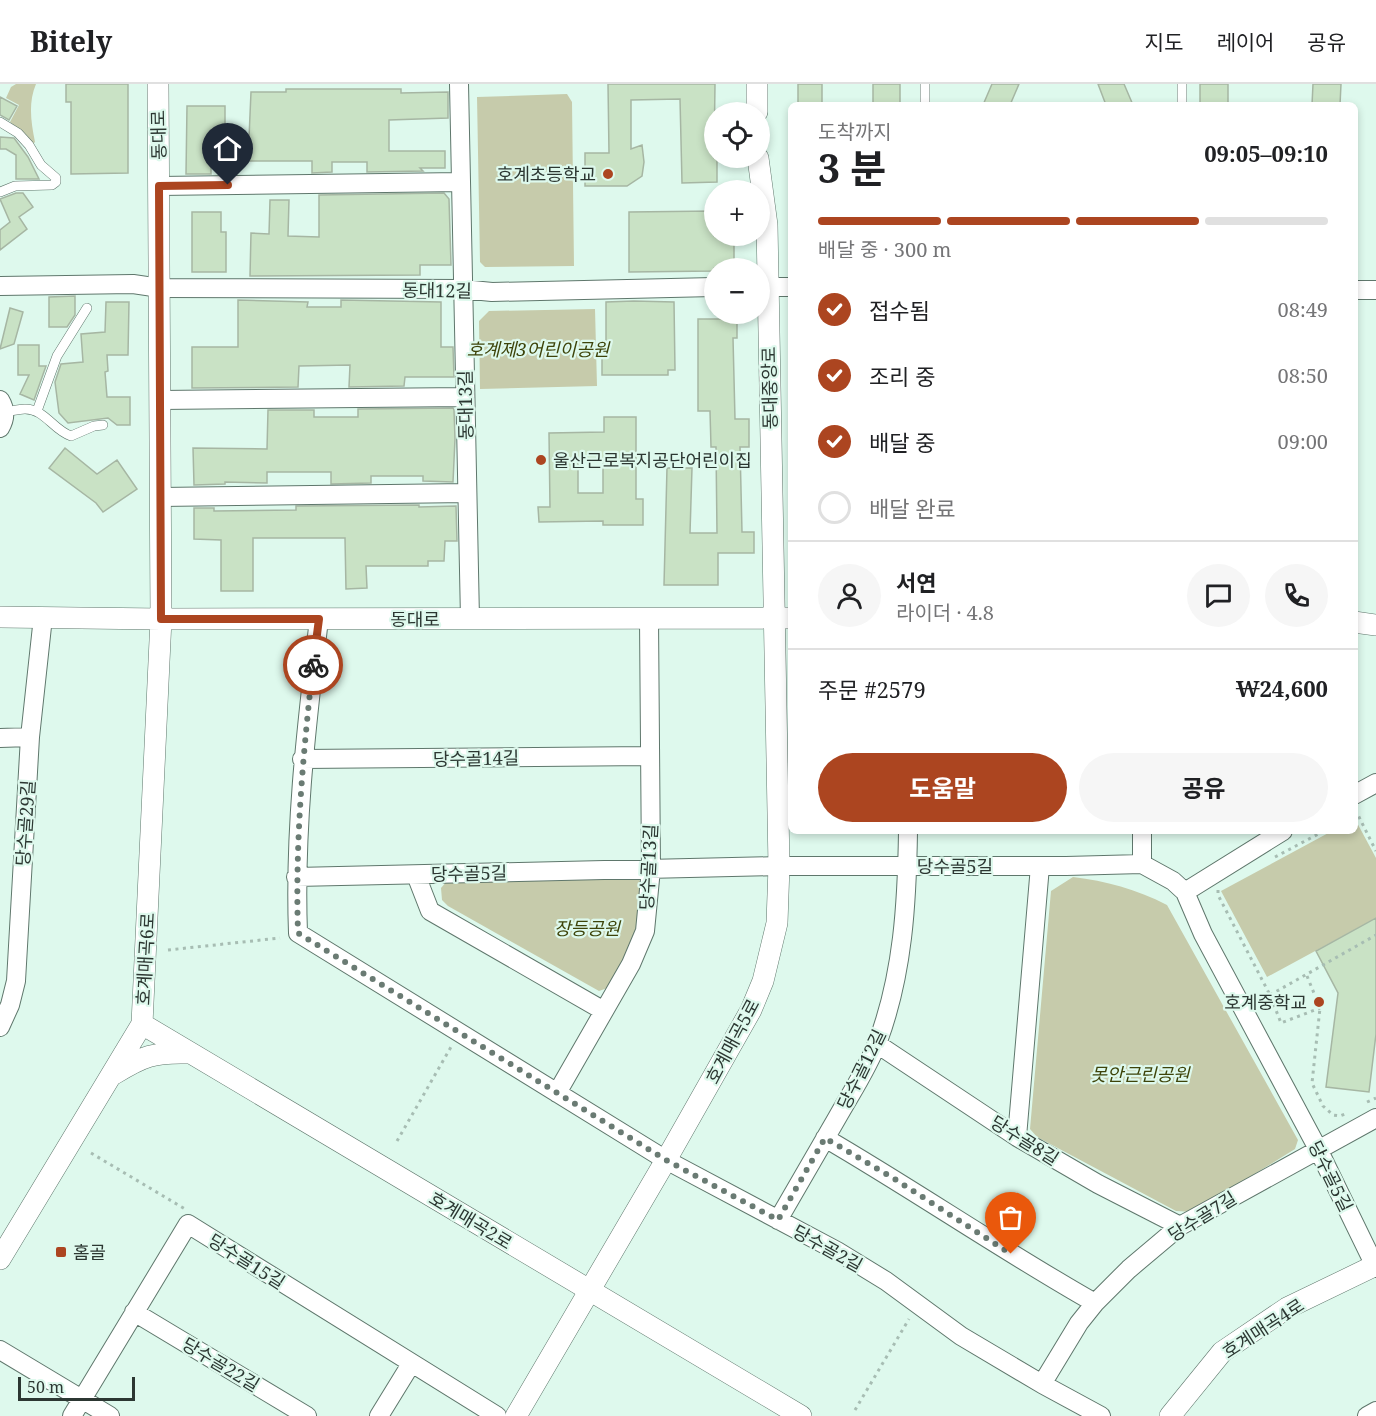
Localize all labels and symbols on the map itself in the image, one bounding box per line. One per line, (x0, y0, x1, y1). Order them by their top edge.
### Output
street label: 동대로 (146, 110, 170, 160)
pin (202, 123, 253, 185)
place label: 호계초등학교 (497, 162, 596, 186)
marker: 호계초등학교 (601, 167, 615, 181)
street label: 동대12길 (402, 277, 472, 303)
park label: 호계제3어린이공원 (467, 337, 611, 361)
street label: 동대중앙로 (756, 346, 782, 430)
street label: 동대13길 (452, 370, 478, 440)
place label: 울산근로복지공단어린이집 (553, 448, 752, 472)
marker: 울산근로복지공단어린이집 (534, 453, 548, 467)
street label: 동대로 (390, 607, 440, 631)
courier (283, 635, 343, 695)
street label: 당수골14길 (433, 745, 519, 771)
street label: 당수골29길 (10, 779, 40, 867)
street label: 당수골13길 (634, 823, 662, 911)
street label: 당수골5길 (917, 854, 993, 878)
street label: 당수골5길 (431, 860, 507, 886)
street label: 호계매곡6로 (131, 912, 159, 1006)
park label: 장등공원 (554, 916, 622, 940)
place label: 호계중학교 (1224, 990, 1307, 1014)
street label: 호계매곡5로 (700, 994, 764, 1088)
marker: 호계중학교 (1312, 995, 1326, 1009)
street label: 당수골12길 (831, 1025, 891, 1113)
park label: 못안근린공원 (1090, 1062, 1191, 1086)
street label: 당수골8길 (986, 1110, 1064, 1170)
street label: 당수골5길 (1303, 1136, 1359, 1216)
street label: 호계매곡2로 (425, 1186, 517, 1254)
street label: 당수골7길 (1163, 1186, 1241, 1246)
pin (985, 1192, 1036, 1254)
street label: 당수골2길 (789, 1219, 867, 1277)
street label: 당수골15길 (204, 1228, 290, 1294)
place label: 홈골 (73, 1240, 106, 1264)
marker: 홈골 (54, 1245, 68, 1259)
street label: 호계매곡4로 (1218, 1293, 1308, 1363)
street label: 당수골22길 (178, 1331, 264, 1397)
scale bar (18, 1374, 135, 1402)

